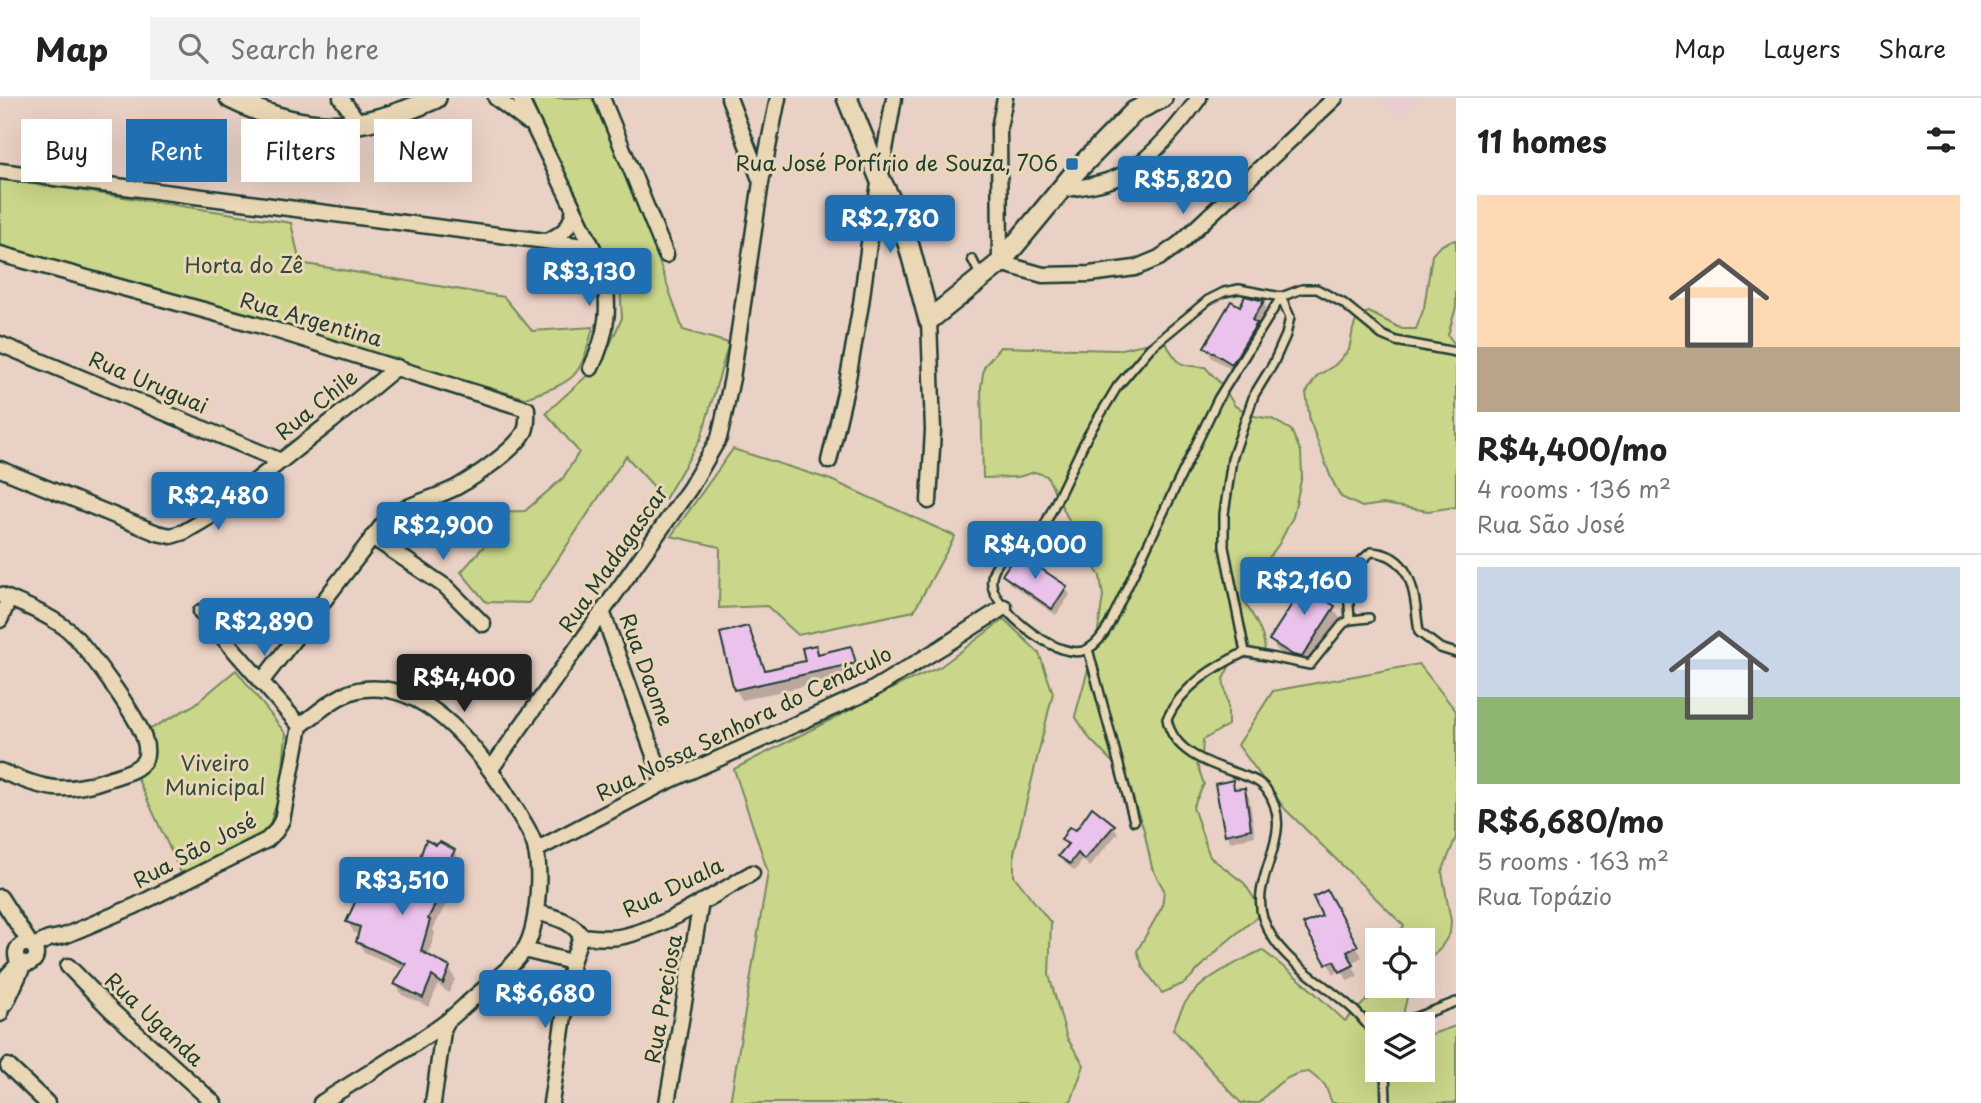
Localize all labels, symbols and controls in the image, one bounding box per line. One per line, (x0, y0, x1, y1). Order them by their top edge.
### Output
search box (150, 17, 640, 80)
text: Map (35, 23, 108, 73)
icon: search (174, 29, 212, 67)
text: Search here (230, 29, 379, 68)
text: Map (1674, 30, 1725, 66)
text: Layers (1763, 30, 1840, 66)
text: Share (1878, 30, 1946, 66)
text: 11 homes (1477, 118, 1607, 163)
chip: Buy (21, 119, 112, 182)
chip: Rent (126, 119, 227, 182)
chip: Filters (241, 119, 360, 182)
chip: New (374, 119, 472, 182)
icon: filters (1922, 121, 1960, 159)
place label: Rua José Porfírio de Souza, 706 (736, 146, 1058, 178)
marker: Rua José Porfírio de Souza, 706 (1064, 156, 1080, 172)
pin: R$5,820 (1118, 156, 1248, 216)
text: R$5,820 (1134, 161, 1232, 196)
pin: R$2,780 (825, 195, 955, 255)
text: R$2,780 (841, 200, 939, 235)
icon: home (1656, 240, 1782, 366)
park label: Horta do Zê (184, 248, 304, 280)
pin: R$3,130 (524, 248, 654, 308)
text: R$3,130 (543, 253, 635, 288)
street label: Rua Argentina (237, 282, 387, 354)
street label: Rua Uruguai (84, 342, 213, 421)
street label: Rua Chile (268, 360, 364, 447)
text: R$4,400/mo (1477, 426, 1667, 471)
text: 4 rooms · 136 m² (1477, 471, 1671, 506)
pin: R$2,480 (153, 472, 283, 532)
text: R$2,480 (167, 477, 269, 512)
street label: Rua Madagascar (549, 477, 675, 638)
pin: R$2,900 (378, 503, 508, 562)
text: Rua São José (1477, 506, 1625, 541)
text: R$2,900 (393, 507, 493, 542)
pin: R$4,000 (970, 522, 1100, 581)
text: R$4,000 (983, 526, 1087, 561)
pin: R$2,160 (1239, 558, 1369, 617)
text: R$2,160 (1256, 562, 1352, 597)
pin: R$2,890 (199, 598, 329, 658)
text: R$2,890 (215, 603, 313, 638)
street label: Rua Daome (613, 608, 683, 730)
icon: home (1656, 612, 1782, 738)
street label: Rua Nossa Senhora do Cenáculo (590, 636, 896, 808)
pin: R$4,400 (399, 654, 529, 714)
text: R$4,400 (413, 659, 515, 694)
park label: Viveiro Municipal (165, 746, 265, 802)
text: R$6,680/mo (1477, 798, 1664, 843)
street label: Rua São José (127, 803, 261, 895)
text: 5 rooms · 163 m² (1477, 843, 1669, 878)
street label: Rua Duala (616, 848, 729, 924)
pin: R$3,510 (337, 858, 467, 917)
text: R$3,510 (355, 862, 449, 897)
text: Rua Topázio (1477, 878, 1612, 913)
map controls (1365, 928, 1435, 1082)
button: locate (1365, 928, 1435, 998)
street label: Rua Preciosa (635, 932, 689, 1066)
street label: Rua Uganda (99, 964, 212, 1073)
pin: R$6,680 (480, 970, 610, 1030)
text: R$6,680 (495, 975, 595, 1010)
button: layers (1365, 1012, 1435, 1082)

